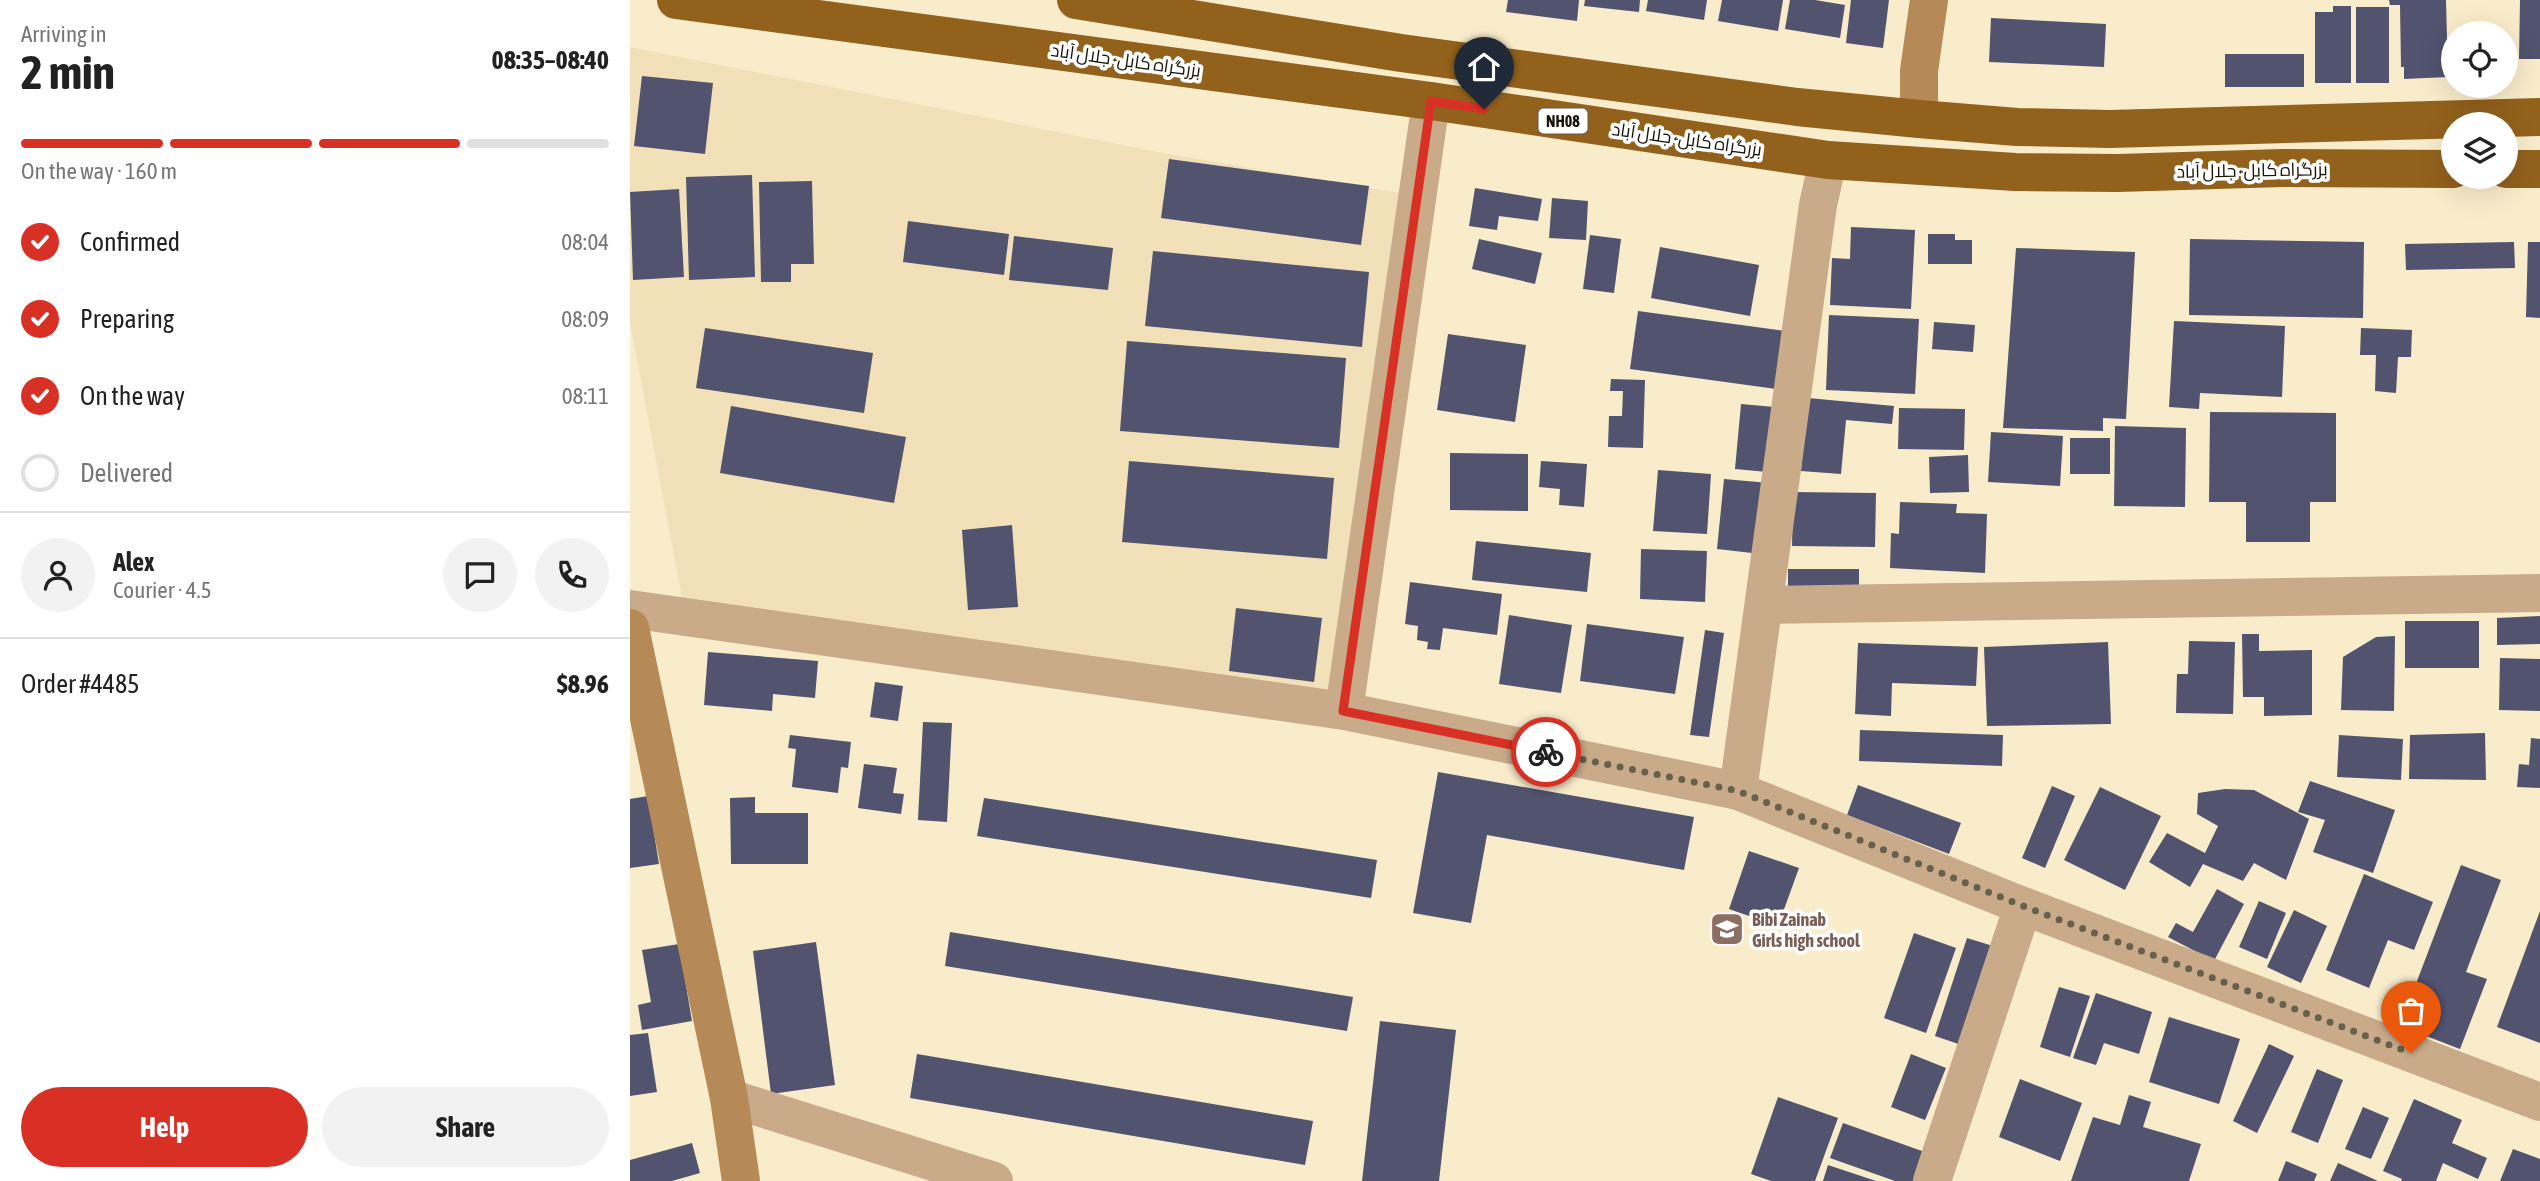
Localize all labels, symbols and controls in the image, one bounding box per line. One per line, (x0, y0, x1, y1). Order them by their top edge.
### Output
text: Arriving in (21, 21, 107, 47)
map controls (2441, 21, 2518, 189)
button: locate (2441, 21, 2518, 98)
pin (1454, 37, 1514, 109)
street label: بزرگراه کابل- جلال آباد (1049, 39, 1202, 82)
text: 08:35–08:40 (492, 45, 609, 75)
text: 2 min (21, 46, 115, 99)
icon: home (1465, 48, 1503, 86)
road number: NH08 (1538, 108, 1588, 134)
button: layers (2441, 112, 2518, 189)
street label: بزرگراه کابل- جلال آباد (1610, 118, 1763, 161)
text: On the way · 160 m (21, 158, 177, 184)
street label: بزرگراه کابل- جلال آباد (2176, 158, 2328, 183)
icon: check (21, 223, 59, 261)
text: Confirmed (80, 227, 180, 257)
text: 08:04 (561, 229, 609, 255)
icon: check (21, 300, 59, 338)
text: Preparing (80, 304, 174, 334)
text: 08:09 (561, 306, 609, 332)
icon: check (21, 377, 59, 415)
text: On the way (80, 381, 185, 411)
text: 08:11 (562, 383, 609, 409)
text: Delivered (80, 458, 173, 488)
button: person (21, 538, 95, 612)
button: chat (443, 538, 517, 612)
button: phone (535, 538, 609, 612)
text: Alex (113, 547, 154, 577)
text: Courier · 4.5 (113, 577, 212, 603)
text: Order #4485 (21, 669, 140, 699)
text: $8.96 (557, 669, 609, 699)
courier (1511, 717, 1581, 787)
icon: bike (1527, 733, 1565, 771)
place label: Bibi Zainab Girls high school (1752, 909, 1860, 951)
school or university icon: Bibi Zainab Girls high school (1708, 910, 1746, 948)
pin (2381, 981, 2441, 1053)
icon: bag (2392, 992, 2430, 1030)
button: Help (21, 1087, 308, 1167)
button: Share (322, 1087, 609, 1167)

